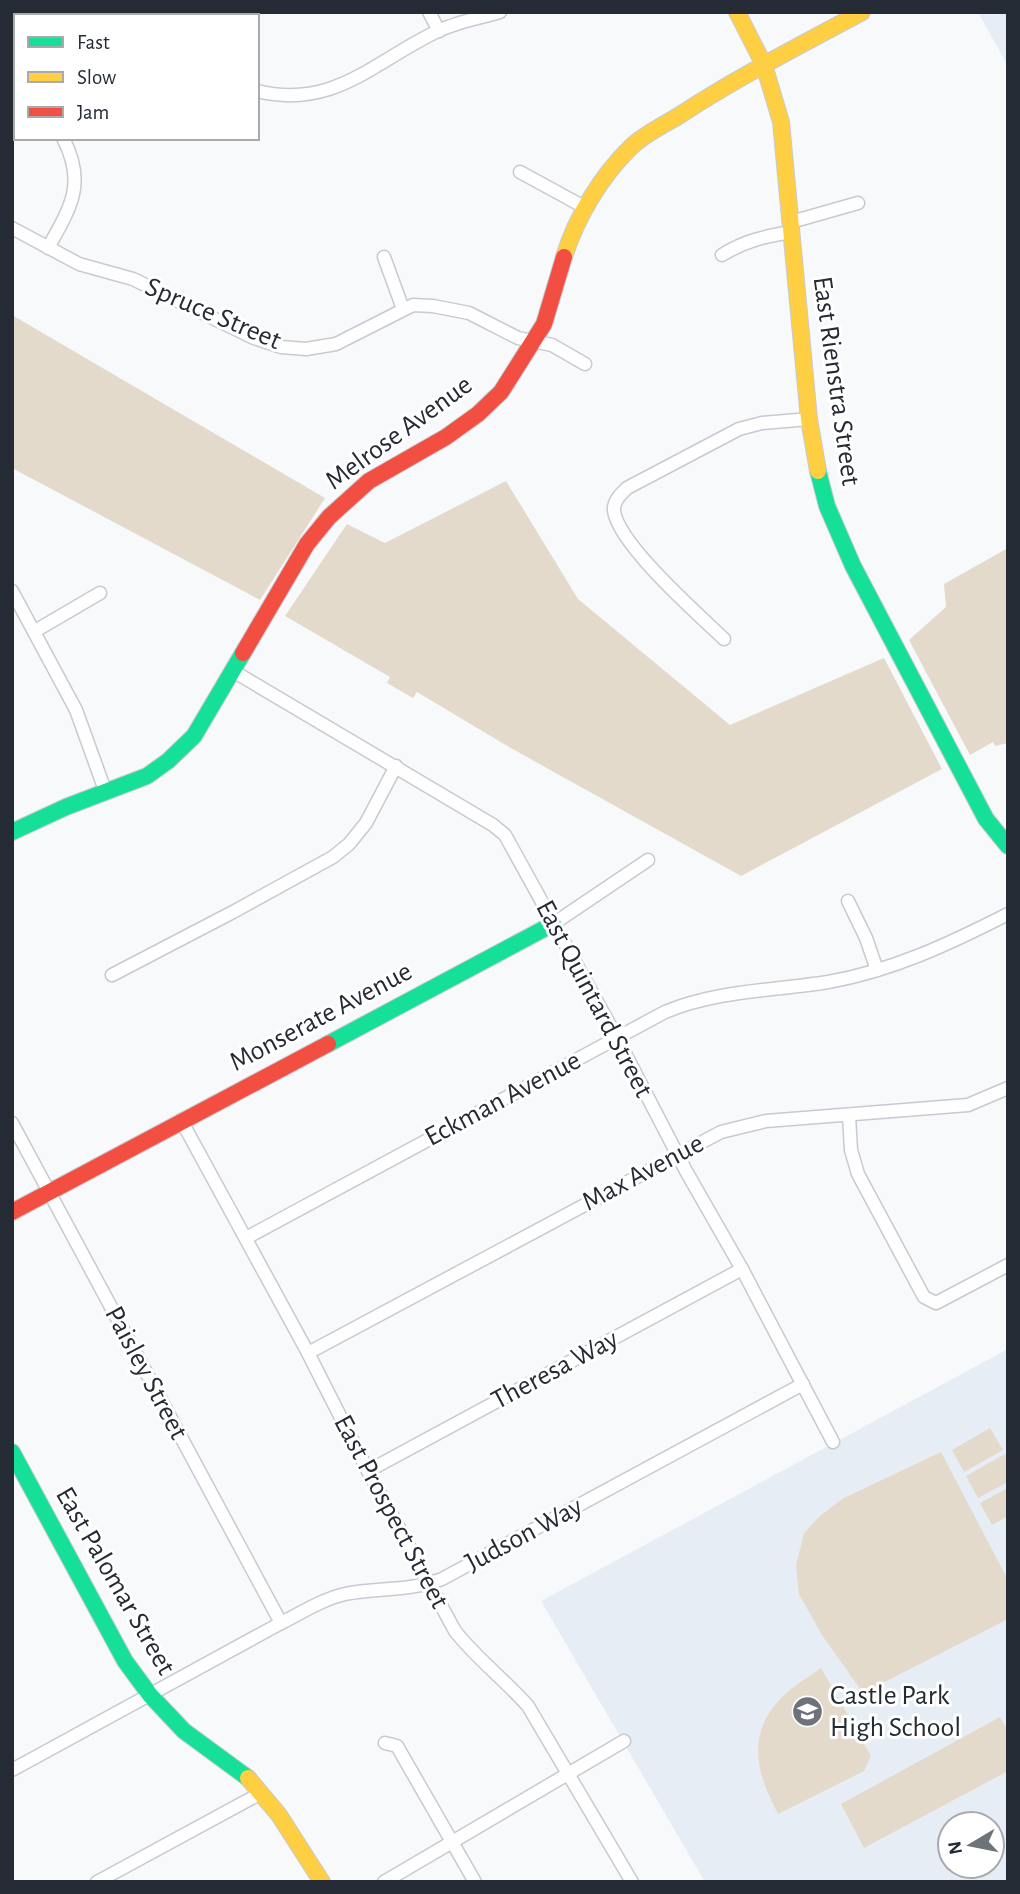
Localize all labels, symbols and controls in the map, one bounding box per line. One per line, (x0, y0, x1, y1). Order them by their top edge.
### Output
legend (14, 14, 259, 140)
text: Fast (77, 32, 110, 53)
text: Slow (77, 67, 116, 88)
text: Jam (77, 102, 109, 123)
street label: Spruce Street (141, 273, 285, 355)
street label: East Rienstra Street (807, 275, 865, 487)
street label: Melrose Avenue (321, 371, 477, 495)
street label: East Quintard Street (530, 896, 658, 1102)
street label: Monserate Avenue (225, 957, 417, 1077)
street label: Eckman Avenue (420, 1046, 586, 1152)
street label: Max Avenue (578, 1129, 708, 1217)
street label: Paisley Street (99, 1302, 193, 1444)
street label: Theresa Way (487, 1325, 623, 1415)
street label: East Prospect Street (328, 1411, 454, 1613)
street label: East Palomar Street (50, 1482, 180, 1680)
street label: Judson Way (461, 1493, 587, 1577)
place label: Castle Park High School (830, 1682, 961, 1742)
school or university icon: Castle Park High School (790, 1695, 824, 1729)
north arrow (936, 1810, 1006, 1880)
text: N (945, 1840, 966, 1856)

